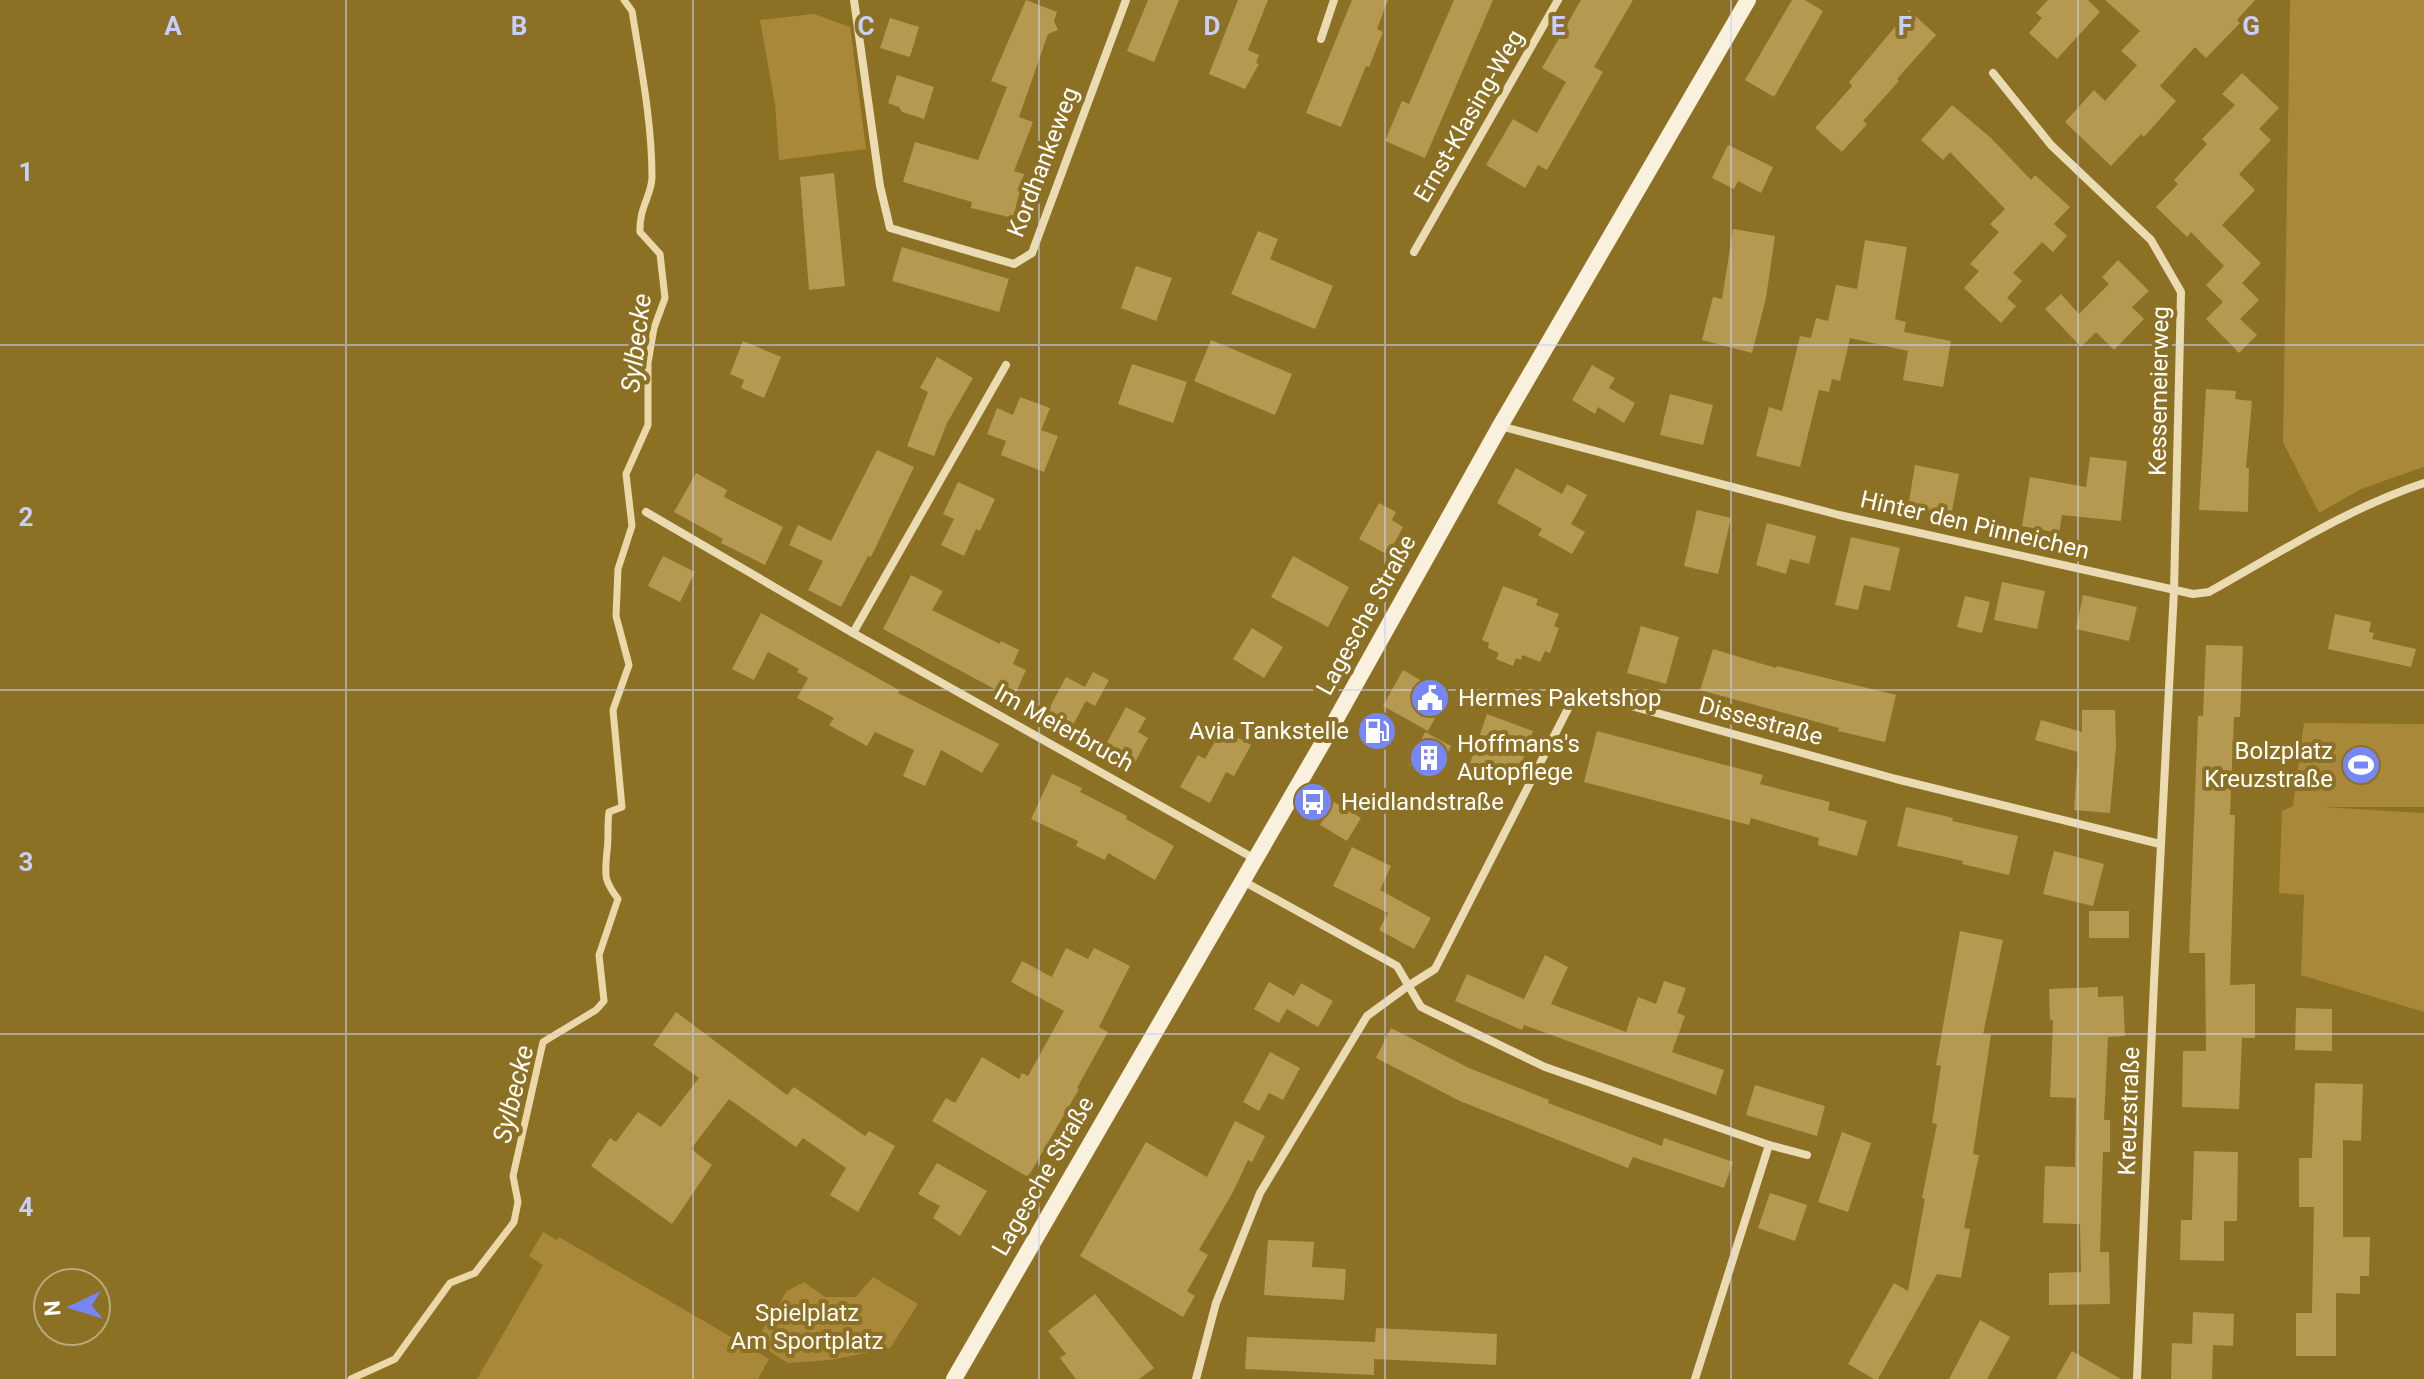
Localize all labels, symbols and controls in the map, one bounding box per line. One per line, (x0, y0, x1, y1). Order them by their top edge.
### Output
text: A (164, 11, 182, 41)
text: B (511, 11, 527, 41)
text: C (857, 11, 875, 41)
text: D (1204, 11, 1220, 41)
text: E (1551, 11, 1566, 41)
text: F (1898, 11, 1912, 41)
text: G (2242, 11, 2260, 41)
street label: Ernst-Klasing-Weg (1408, 25, 1530, 207)
street label: Kordhankeweg (1002, 83, 1084, 241)
text: 1 (19, 157, 33, 187)
water label: Sylbecke (615, 292, 657, 394)
street label: Kessemeierweg (2144, 306, 2174, 476)
street label: Hinter den Pinneichen (1858, 485, 2092, 565)
text: 2 (19, 502, 33, 532)
street label: Lagesche Straße (1310, 530, 1422, 700)
public building icon: Hermes Paketshop (1409, 677, 1451, 719)
street label: Im Meierbruch (990, 678, 1138, 778)
place label: Hermes Paketshop (1458, 684, 1661, 712)
street label: Dissestraße (1696, 691, 1826, 751)
fuel station icon: Avia Tankstelle (1356, 710, 1398, 752)
place label: Avia Tankstelle (1189, 717, 1349, 745)
place label: Hoffmans's Autopflege (1457, 730, 1580, 786)
building icon: Hoffmans's Autopflege (1408, 737, 1450, 779)
place label: Bolzplatz Kreuzstraße (2204, 737, 2333, 793)
sports icon: Bolzplatz Kreuzstraße (2340, 744, 2382, 786)
bus stop icon: Heidlandstraße (1292, 781, 1334, 823)
place label: Heidlandstraße (1341, 788, 1504, 816)
text: 3 (19, 847, 33, 877)
water label: Sylbecke (486, 1042, 540, 1146)
street label: Kreuzstraße (2113, 1046, 2145, 1176)
street label: Lagesche Straße (986, 1092, 1100, 1260)
text: 4 (19, 1192, 34, 1222)
north arrow (32, 1267, 112, 1347)
park label: Spielplatz Am Sportplatz (731, 1299, 883, 1355)
text: N (40, 1300, 66, 1317)

